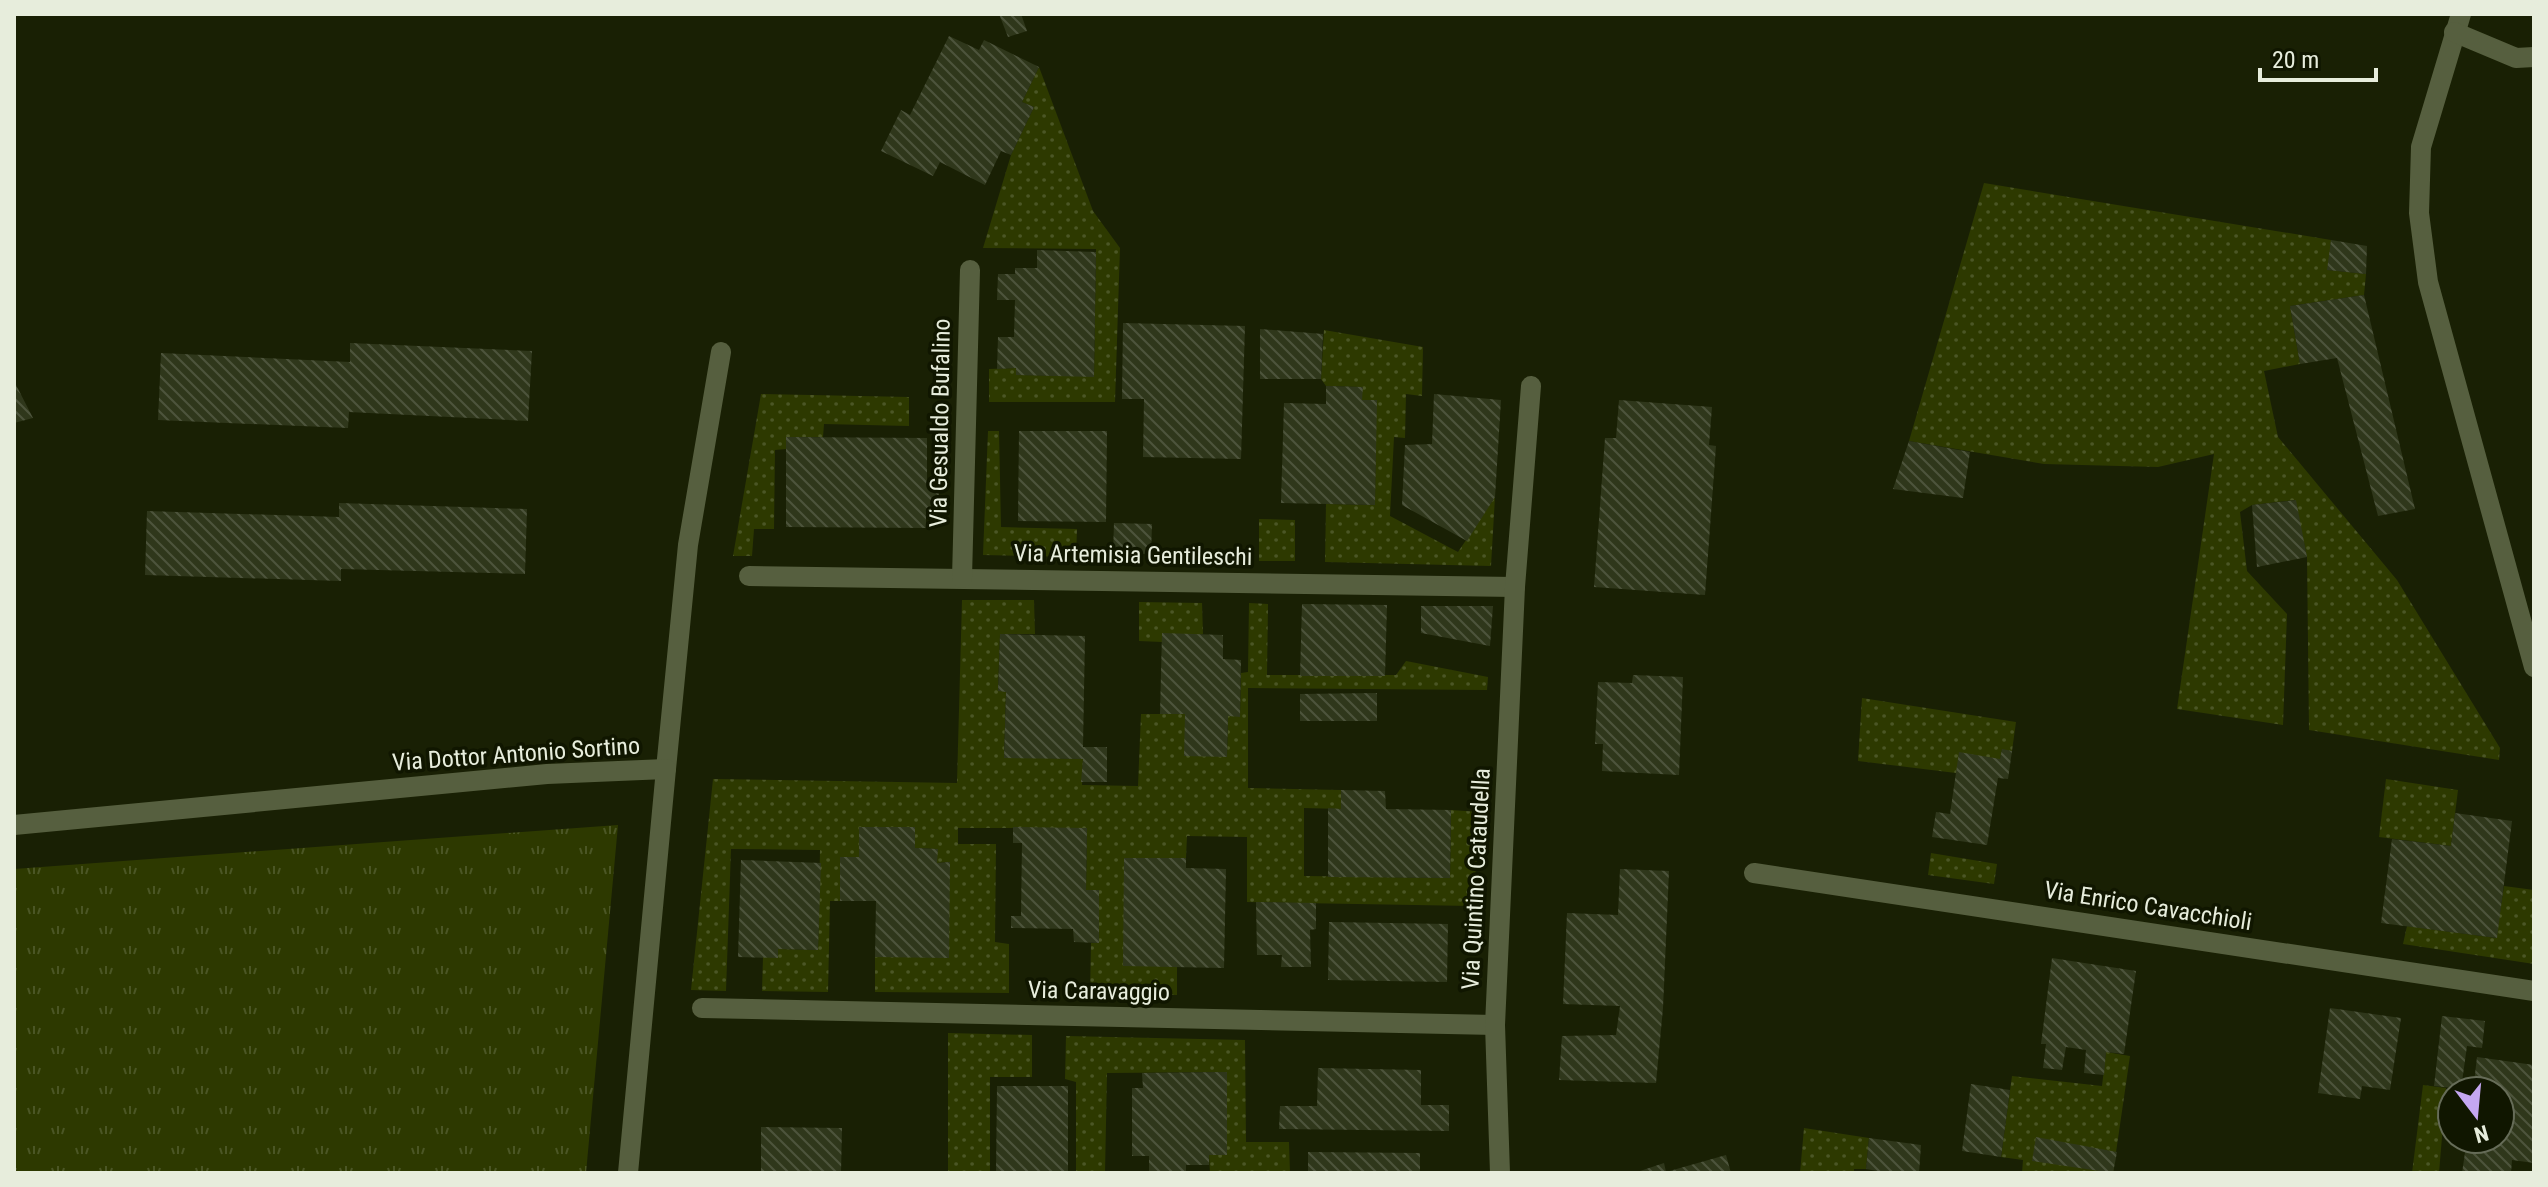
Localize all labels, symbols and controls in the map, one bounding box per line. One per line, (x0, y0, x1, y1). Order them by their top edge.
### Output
scale bar (2260, 32, 2376, 82)
text: 20 m (2272, 46, 2319, 74)
street label: Via Gesualdo Bufalino (924, 318, 956, 528)
street label: Via Artemisia Gentileschi (1013, 539, 1253, 571)
street label: Via Dottor Antonio Sortino (391, 731, 641, 777)
street label: Via Quintino Cataudella (1456, 767, 1496, 991)
street label: Via Enrico Cavacchioli (2042, 876, 2254, 936)
street label: Via Caravaggio (1028, 976, 1170, 1006)
north arrow (2436, 1075, 2516, 1155)
text: N (2471, 1120, 2491, 1148)

